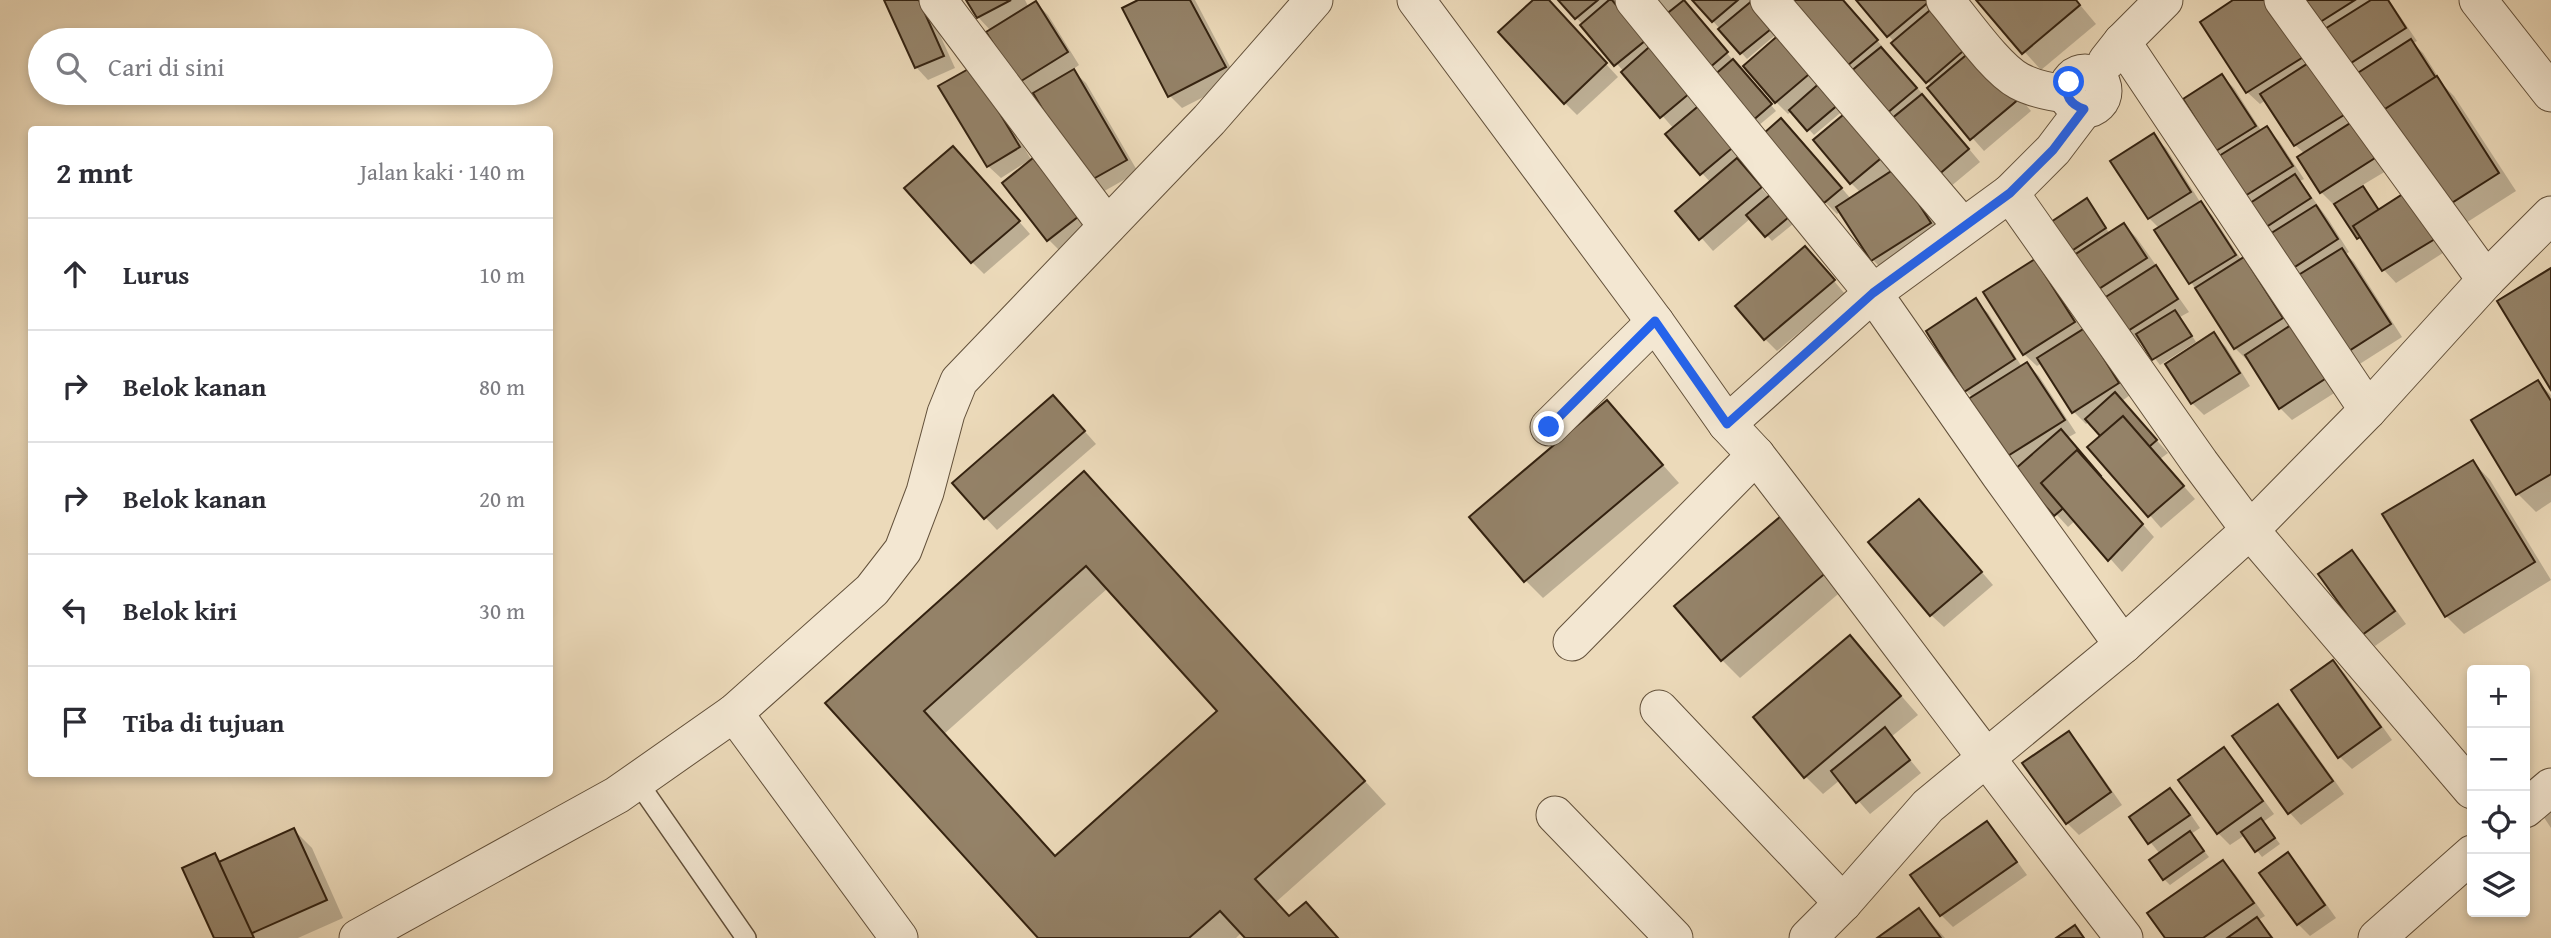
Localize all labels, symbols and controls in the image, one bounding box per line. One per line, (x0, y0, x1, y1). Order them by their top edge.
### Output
search box (28, 28, 553, 105)
text: Cari di sini (108, 47, 225, 86)
icon: search (52, 48, 90, 86)
route start (2053, 66, 2084, 97)
text: 2 mnt (56, 150, 133, 194)
text: Jalan kaki · 140 m (360, 155, 525, 188)
icon: ahead (56, 255, 94, 293)
text: Lurus (123, 255, 189, 294)
text: 10 m (479, 258, 525, 291)
icon: right (56, 367, 94, 405)
text: Belok kanan (123, 367, 266, 406)
text: 80 m (479, 370, 525, 403)
route end (1533, 411, 1564, 442)
icon: right (56, 479, 94, 517)
text: Belok kanan (123, 479, 266, 518)
text: 20 m (479, 482, 525, 515)
icon: left (56, 591, 94, 629)
text: Belok kiri (123, 591, 237, 630)
text: 30 m (479, 594, 525, 627)
map controls (2467, 665, 2530, 917)
button: + (2467, 665, 2530, 728)
icon: arrive (56, 703, 94, 741)
text: Tiba di tujuan (123, 703, 284, 742)
button: − (2467, 728, 2530, 791)
button: locate (2467, 791, 2530, 854)
button: layers (2467, 854, 2530, 917)

